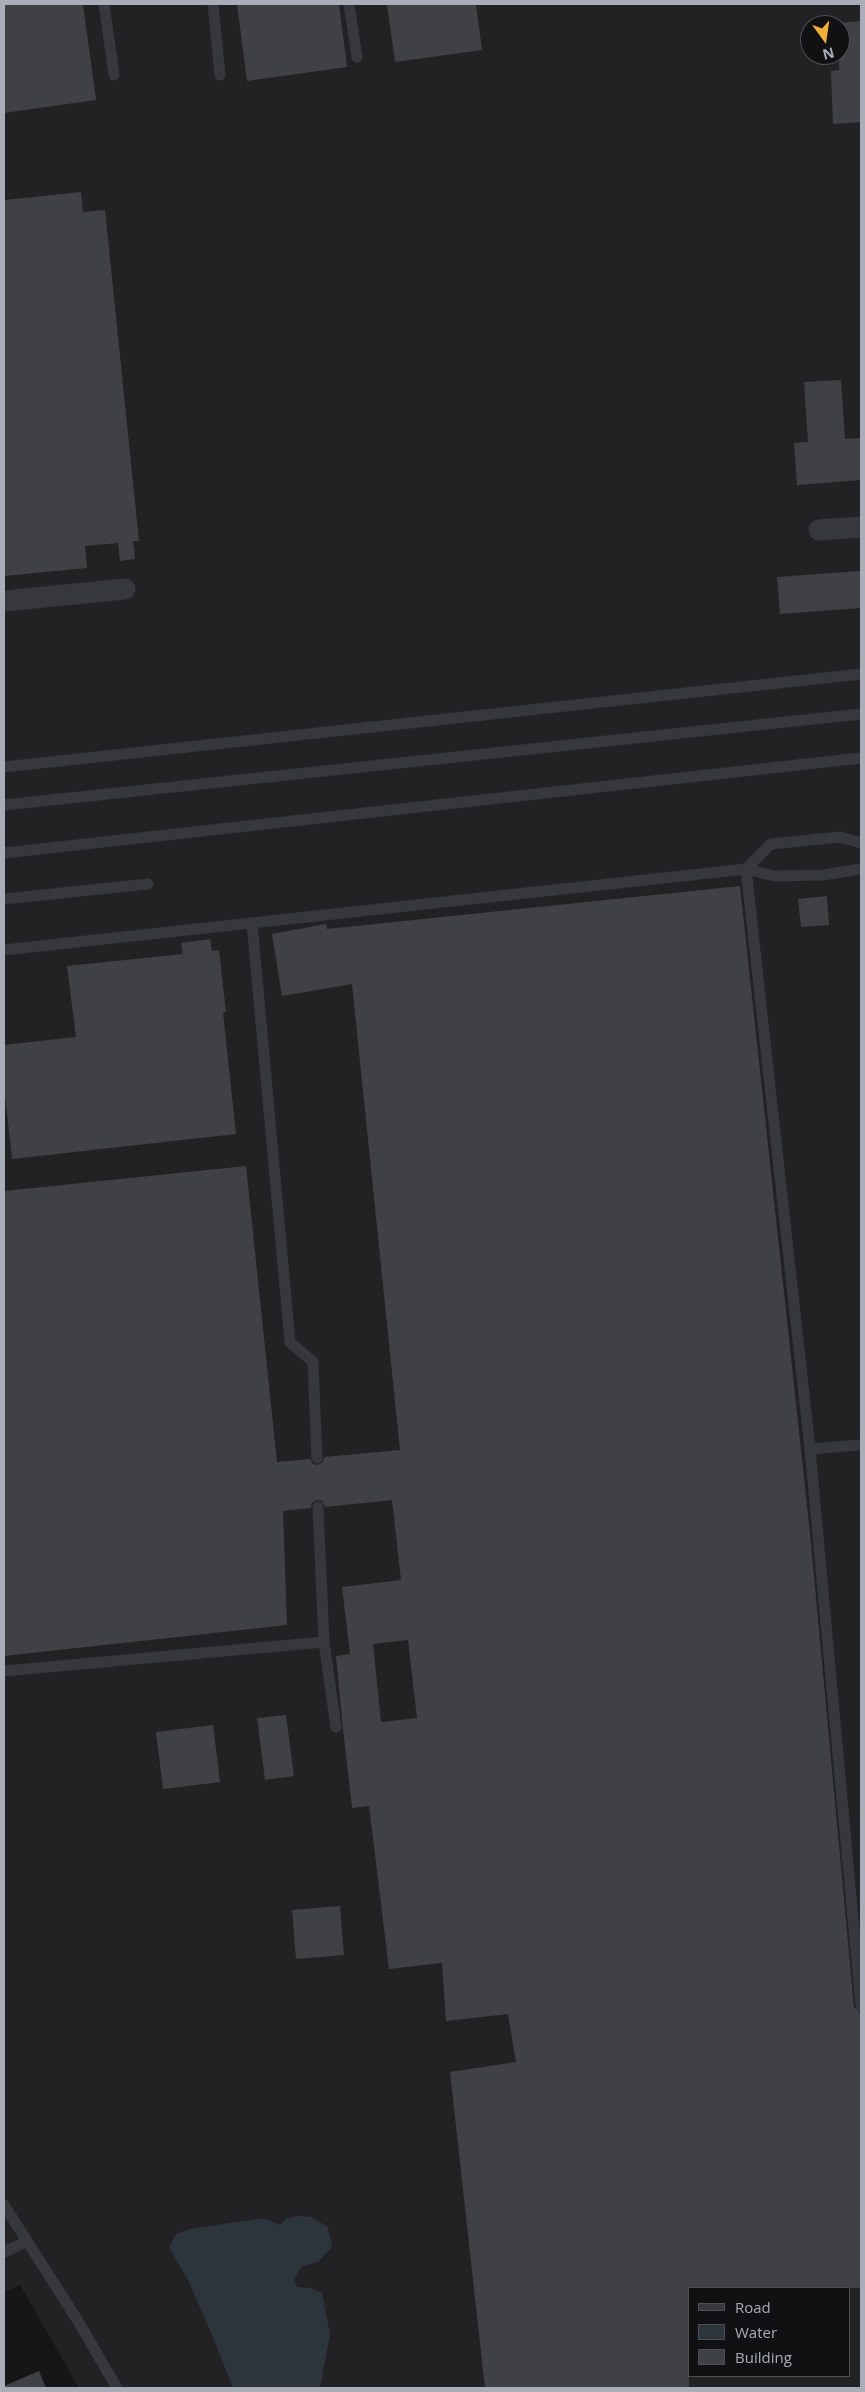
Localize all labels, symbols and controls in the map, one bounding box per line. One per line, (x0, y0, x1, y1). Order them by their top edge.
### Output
north arrow (800, 15, 850, 65)
text: N (821, 43, 836, 65)
legend (688, 2287, 850, 2377)
text: Road (735, 2297, 771, 2317)
text: Water (735, 2322, 777, 2342)
text: Building (735, 2347, 792, 2367)

